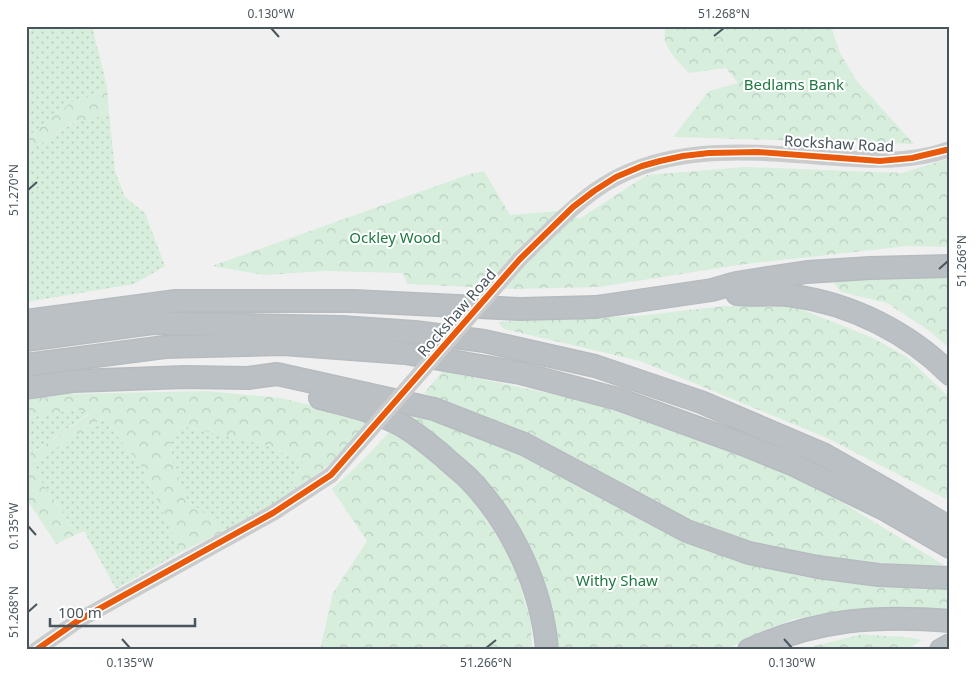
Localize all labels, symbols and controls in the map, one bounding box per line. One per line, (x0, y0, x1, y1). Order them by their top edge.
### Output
text: 0.130°W (248, 5, 294, 22)
text: 51.268°N (698, 5, 750, 22)
park label: Bedlams Bank (744, 74, 844, 94)
street label: Rockshaw Road (783, 130, 895, 156)
text: 51.270°N (5, 164, 22, 216)
park label: Ockley Wood (349, 227, 441, 247)
text: 51.266°N (953, 235, 970, 287)
street label: Rockshaw Road (413, 264, 500, 361)
text: 0.135°W (5, 503, 22, 549)
park label: Withy Shaw (576, 570, 658, 590)
text: 51.268°N (5, 586, 22, 638)
scale bar (50, 596, 195, 628)
text: 100 m (58, 602, 102, 622)
text: 0.135°W (107, 654, 153, 671)
text: 51.266°N (460, 654, 512, 671)
text: 0.130°W (769, 654, 815, 671)

